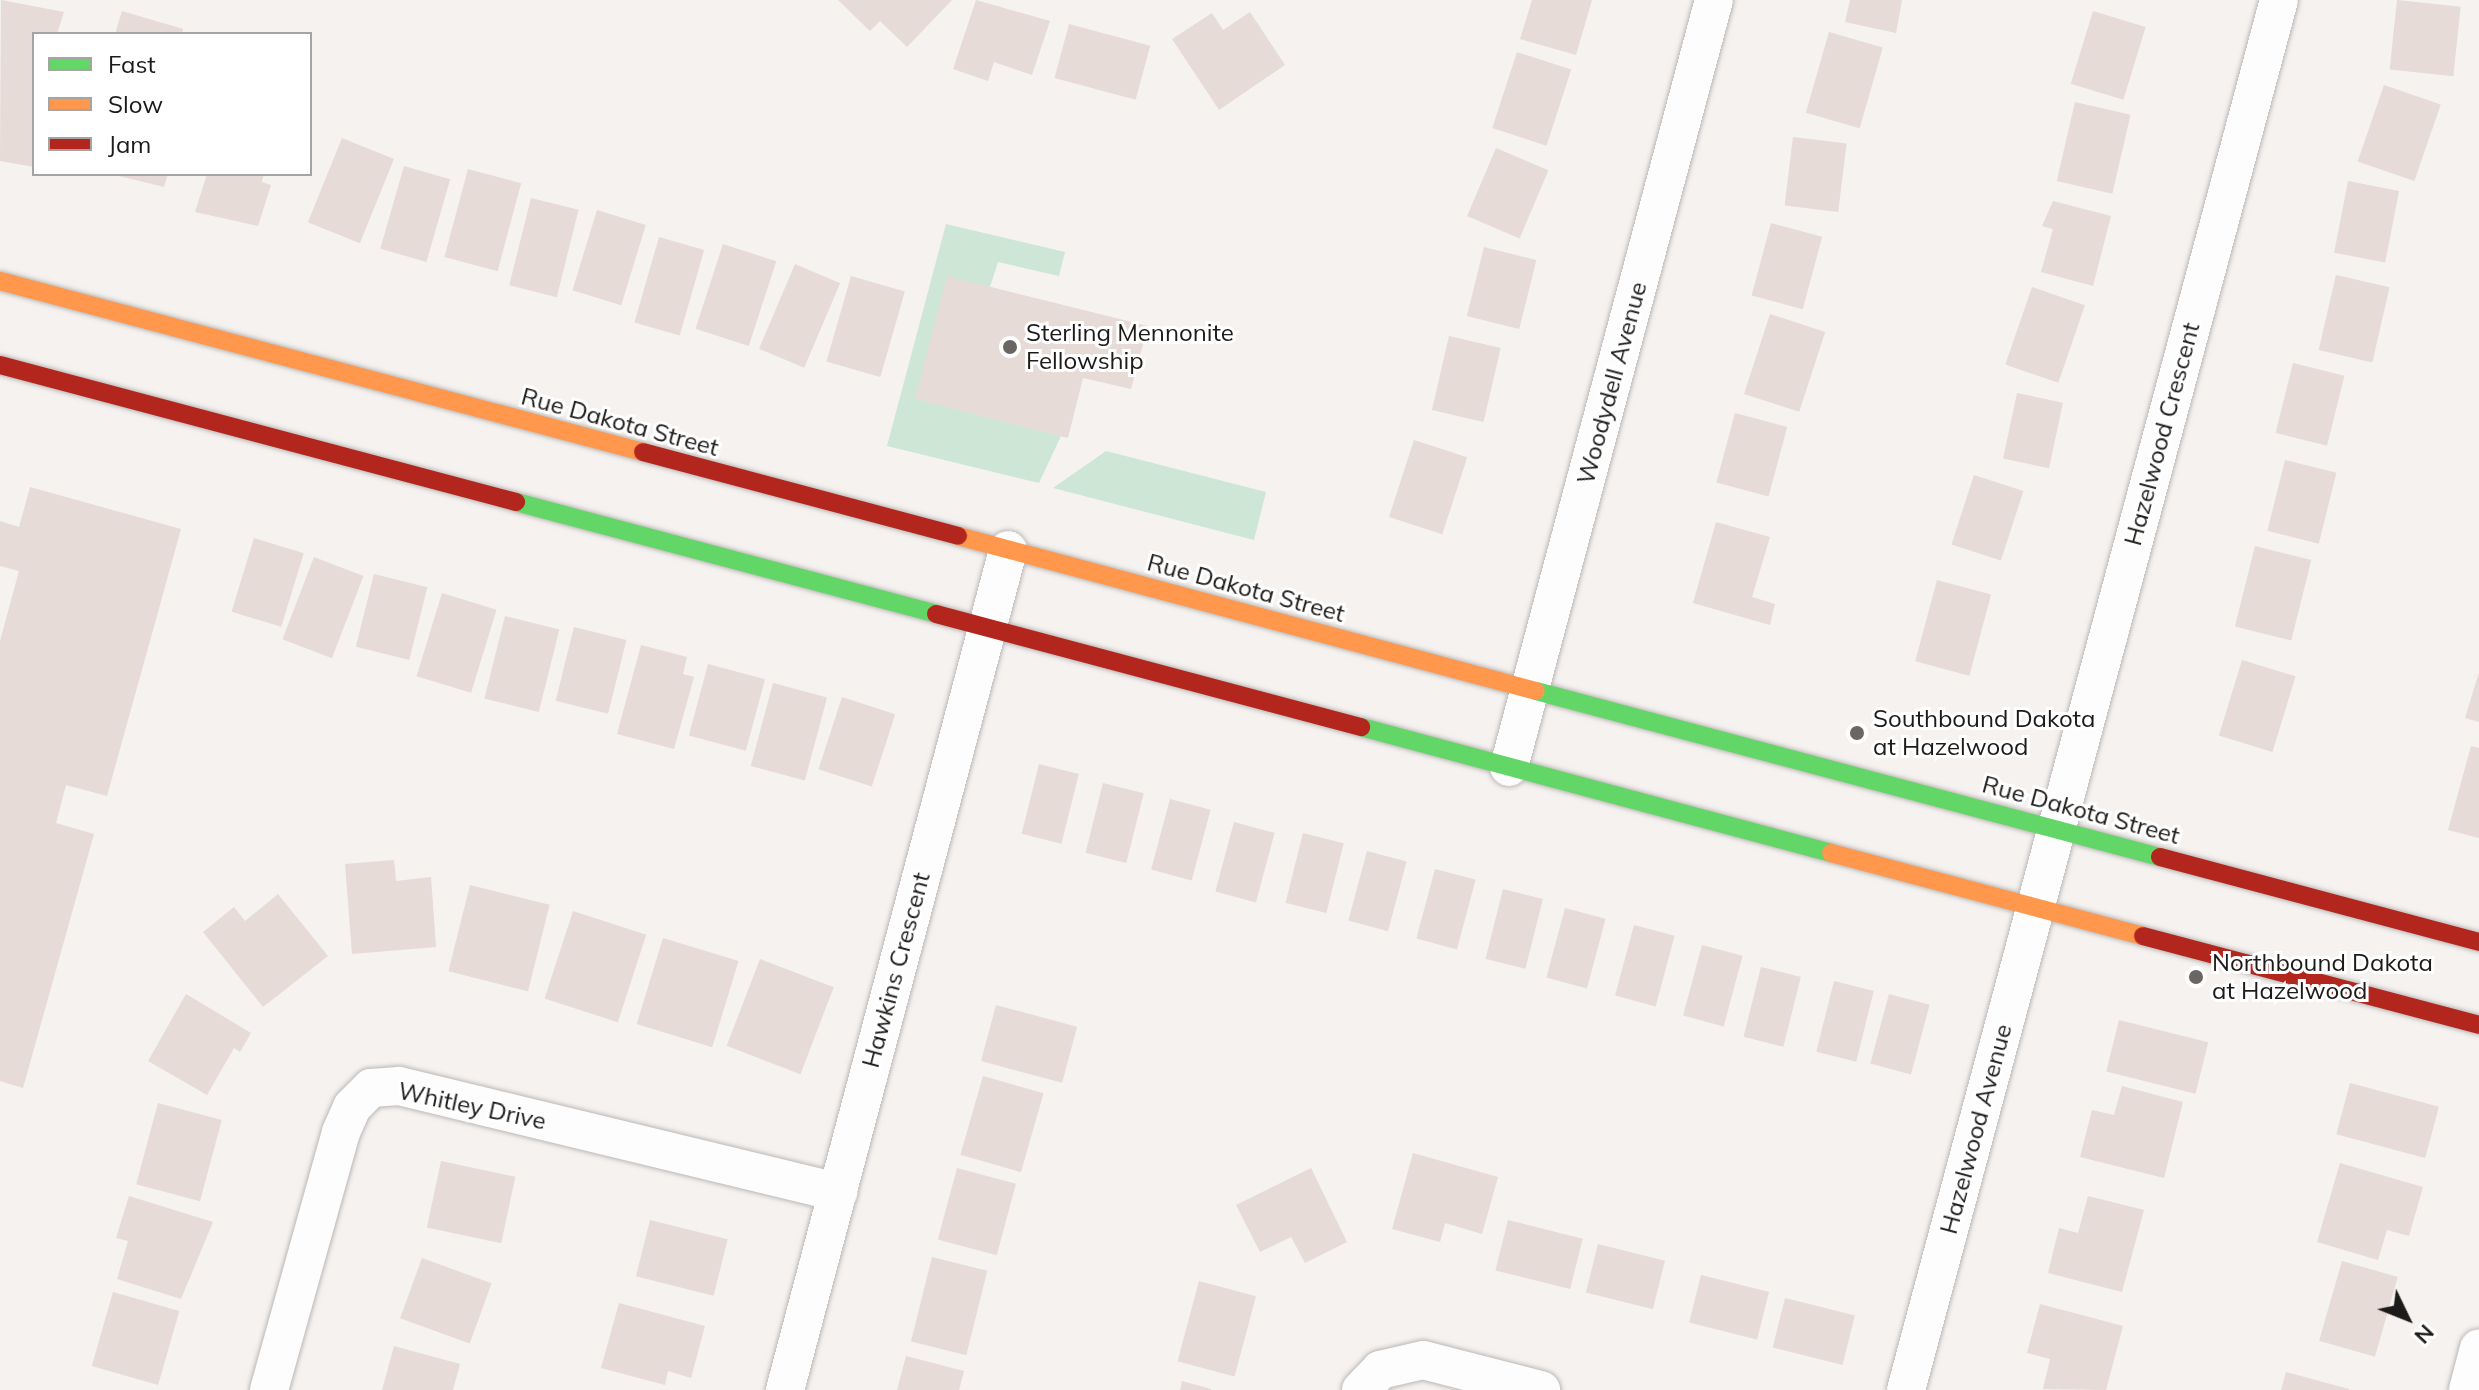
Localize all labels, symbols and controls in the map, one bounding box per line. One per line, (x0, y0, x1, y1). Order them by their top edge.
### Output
legend (32, 32, 312, 176)
text: Fast (108, 49, 156, 79)
text: Slow (108, 89, 163, 119)
text: Jam (108, 129, 151, 159)
street label: Woodydell Avenue (1571, 279, 1653, 487)
place label: Sterling Mennonite Fellowship (1026, 319, 1234, 375)
street label: Hazelwood Crescent (2118, 319, 2206, 549)
marker: Sterling Mennonite Fellowship (1001, 338, 1019, 356)
street label: Rue Dakota Street (518, 382, 722, 462)
street label: Rue Dakota Street (1144, 548, 1348, 628)
place label: Southbound Dakota at Hazelwood (1873, 705, 2095, 761)
marker: Southbound Dakota at Hazelwood (1848, 724, 1866, 742)
street label: Rue Dakota Street (1979, 770, 2183, 850)
street label: Hawkins Crescent (856, 869, 936, 1071)
place label: Northbound Dakota at Hazelwood (2212, 949, 2433, 1005)
marker: Northbound Dakota at Hazelwood (2187, 968, 2205, 986)
street label: Hazelwood Avenue (1934, 1021, 2018, 1237)
street label: Whitley Drive (395, 1076, 549, 1136)
north arrow (2367, 1278, 2447, 1358)
text: N (2409, 1319, 2440, 1350)

